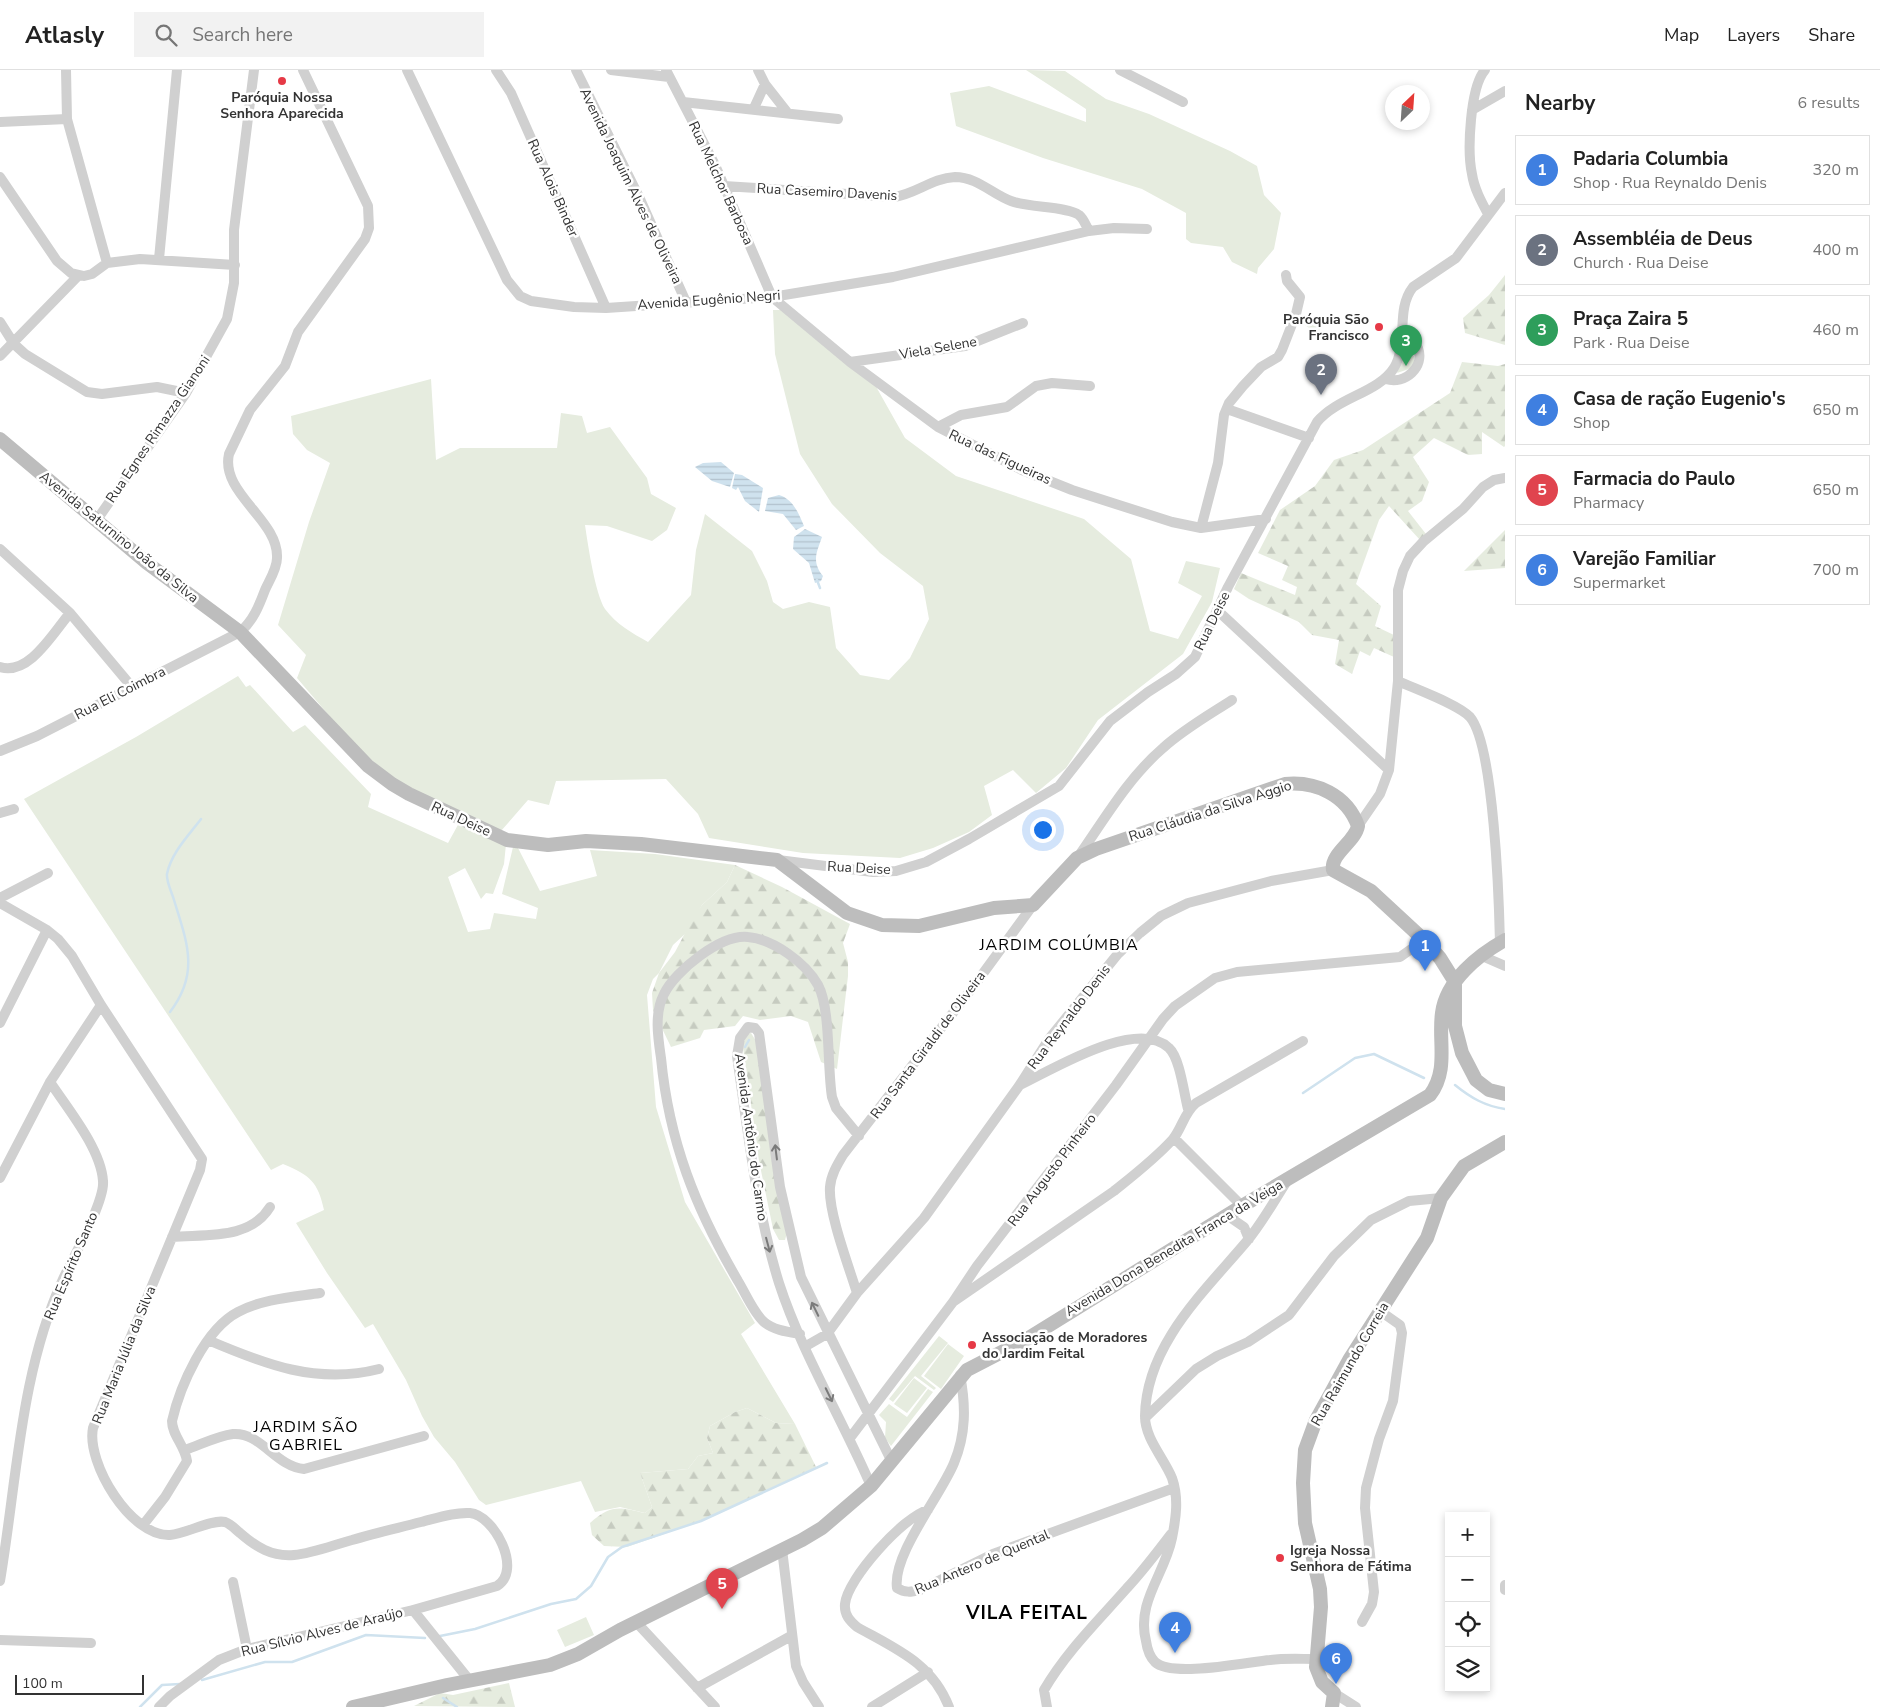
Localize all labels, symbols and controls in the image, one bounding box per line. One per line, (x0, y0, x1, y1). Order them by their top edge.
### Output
search box (134, 12, 484, 57)
text: Atlasly (25, 19, 104, 51)
icon: search (152, 21, 180, 49)
text: Search here (192, 22, 293, 48)
text: Map (1664, 23, 1699, 47)
text: Layers (1727, 23, 1780, 47)
text: Share (1808, 23, 1855, 47)
marker: Paróquia Nossa Senhora Aparecida (276, 75, 288, 87)
street label: Avenida Joaquim Alves de Oliveira (575, 85, 687, 287)
north arrow (1385, 85, 1430, 130)
place label: Paróquia Nossa Senhora Aparecida (220, 88, 344, 123)
text: Nearby (1525, 89, 1595, 117)
text: 6 results (1798, 92, 1860, 114)
street label: Rua Melchor Barbosa (684, 118, 758, 248)
street label: Rua Alois Binder (523, 136, 583, 240)
text: Padaria Columbia (1573, 146, 1729, 172)
text: 1 (1537, 159, 1547, 181)
text: 320 m (1812, 159, 1859, 181)
text: Shop · Rua Reynaldo Denis (1573, 172, 1767, 194)
street label: Rua Casemiro Davenis (756, 179, 898, 205)
text: Assembléia de Deus (1573, 226, 1752, 252)
text: 2 (1537, 239, 1547, 261)
text: 400 m (1812, 239, 1859, 261)
text: Church · Rua Deise (1573, 252, 1708, 274)
street label: Avenida Eugênio Negri (637, 286, 781, 314)
text: Praça Zaira 5 (1573, 306, 1688, 332)
place label: Paróquia São Francisco (1283, 310, 1369, 345)
text: 3 (1537, 319, 1547, 341)
text: 460 m (1812, 319, 1859, 341)
marker: Paróquia São Francisco (1373, 321, 1385, 333)
pin: 3 (1390, 325, 1422, 366)
street label: Viela Selene (897, 332, 978, 364)
text: Park · Rua Deise (1573, 332, 1689, 354)
street label: Rua Egnes Rimazza Gianoni (101, 352, 215, 506)
pin: 2 (1305, 354, 1337, 395)
text: Casa de ração Eugenio's (1573, 386, 1786, 412)
text: 4 (1537, 399, 1547, 421)
text: 650 m (1812, 399, 1859, 421)
text: Shop (1573, 412, 1610, 434)
street label: Rua das Figueiras (946, 425, 1055, 489)
text: Farmacia do Paulo (1573, 466, 1735, 492)
street label: Avenida Saturnino João da Silva (35, 467, 203, 607)
text: 5 (1537, 479, 1547, 501)
text: 650 m (1812, 479, 1859, 501)
text: Pharmacy (1573, 492, 1644, 514)
text: Varejão Familiar (1573, 546, 1716, 572)
text: 6 (1537, 559, 1547, 581)
text: 700 m (1812, 559, 1859, 581)
text: Supermarket (1573, 572, 1665, 594)
street label: Rua Deise (1190, 588, 1234, 654)
street label: Rua Eli Coimbra (71, 662, 169, 724)
street label: Rua Cláudia da Silva Aggio (1126, 776, 1294, 846)
street label: Rua Deise (428, 797, 494, 841)
your location (1030, 817, 1056, 843)
street label: Rua Deise (827, 857, 891, 879)
pin: 1 (1409, 930, 1441, 971)
district label: JARDIM COLÚMBIA (978, 934, 1139, 956)
street label: Rua Reynaldo Denis (1023, 960, 1115, 1073)
street label: Rua Santa Giraldi de Oliveira (866, 967, 990, 1123)
street label: Avenida Antônio do Carmo (730, 1052, 772, 1222)
street label: Rua Augusto Pinheiro (1003, 1110, 1101, 1230)
one-way arrow (770, 1145, 780, 1161)
street label: Avenida Dona Benedita Franca da Veiga (1061, 1175, 1287, 1321)
street label: Rua Espírito Santo (40, 1209, 102, 1323)
one-way arrow (764, 1237, 774, 1253)
street label: Rua Maria Júlia da Silva (88, 1283, 160, 1427)
street label: Rua Raimundo Correia (1307, 1298, 1393, 1430)
one-way arrow (810, 1302, 819, 1317)
place label: Associação de Moradores do Jardim Feital (982, 1328, 1147, 1363)
marker: Associação de Moradores do Jardim Feital (966, 1339, 978, 1351)
one-way arrow (825, 1387, 834, 1402)
district label: JARDIM SÃO GABRIEL (253, 1416, 358, 1456)
map controls (1445, 1512, 1490, 1692)
button: + (1445, 1512, 1490, 1557)
street label: Rua Antero de Quental (912, 1525, 1053, 1599)
place label: Igreja Nossa Senhora de Fátima (1290, 1541, 1412, 1576)
marker: Igreja Nossa Senhora de Fátima (1274, 1552, 1286, 1564)
button: − (1445, 1557, 1490, 1602)
pin: 5 (706, 1568, 738, 1609)
district label: VILA FEITAL (965, 1600, 1088, 1626)
button: locate (1445, 1602, 1490, 1647)
street label: Rua Sílvio Alves de Araújo (239, 1603, 405, 1661)
pin: 4 (1159, 1612, 1191, 1653)
pin: 6 (1320, 1643, 1352, 1684)
button: layers (1445, 1647, 1490, 1692)
scale bar (15, 1672, 144, 1695)
text: 100 m (22, 1674, 63, 1693)

